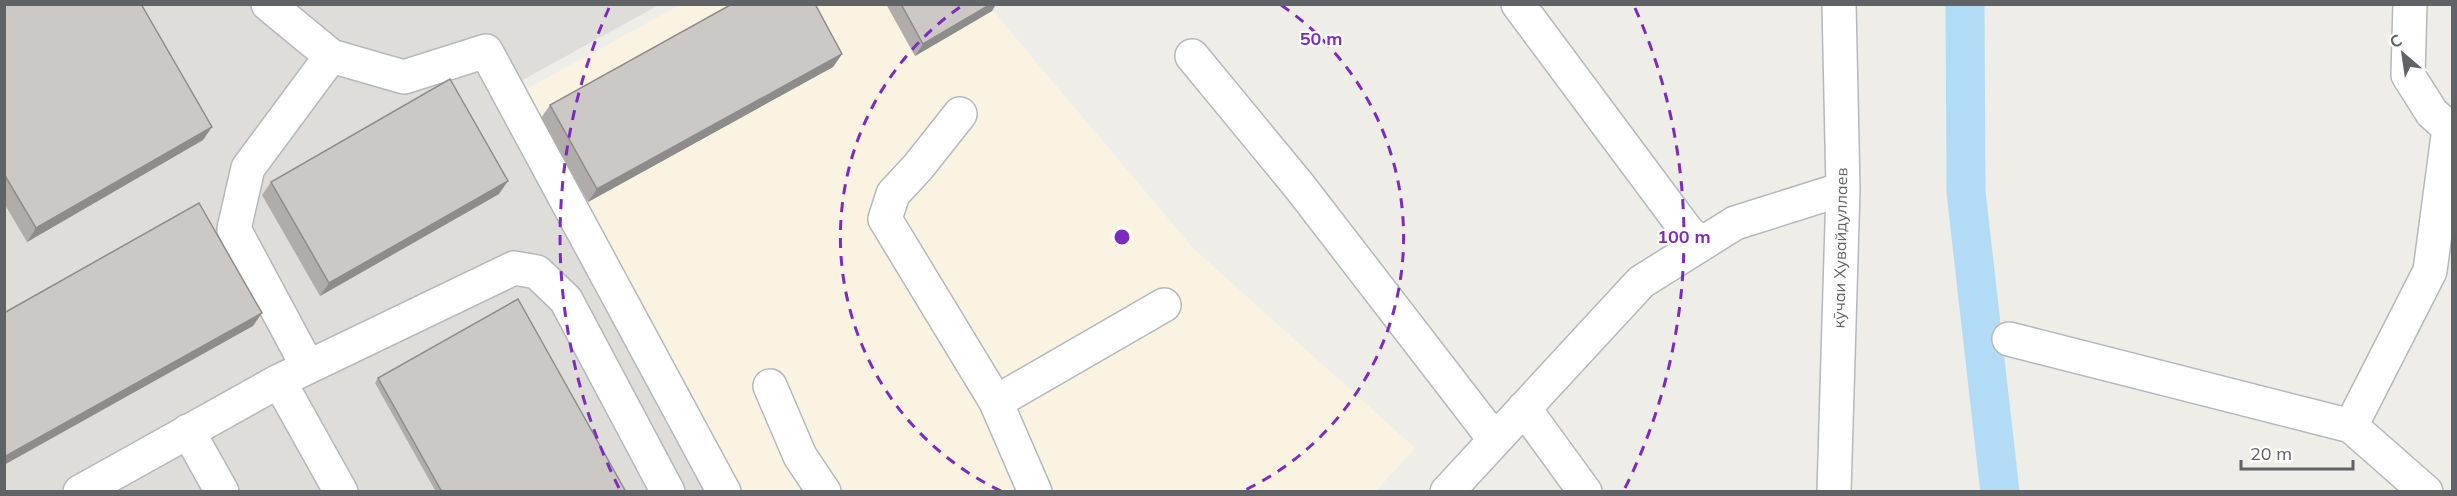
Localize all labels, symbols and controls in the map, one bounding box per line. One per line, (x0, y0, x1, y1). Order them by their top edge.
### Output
north arrow (2373, 24, 2433, 84)
text: 50 m (1300, 27, 1342, 50)
text: С (2386, 29, 2405, 52)
street label: кӯчаи Хувайдуллаев (1829, 167, 1851, 329)
text: 100 m (1657, 225, 1711, 248)
centre of rings (1112, 227, 1132, 247)
scale bar (2241, 433, 2354, 471)
text: 20 m (2250, 442, 2292, 465)

